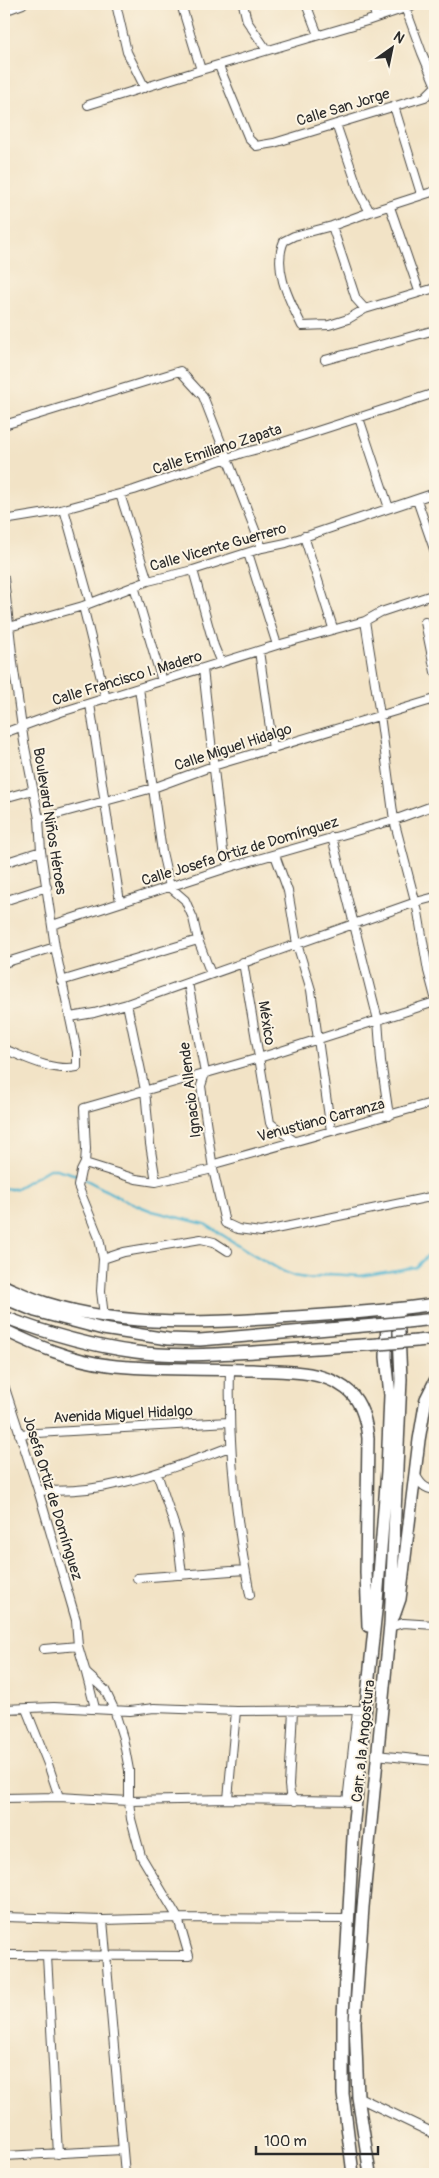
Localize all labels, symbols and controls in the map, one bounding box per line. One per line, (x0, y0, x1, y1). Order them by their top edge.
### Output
north arrow (366, 22, 416, 72)
text: N (390, 28, 407, 47)
street label: Calle San Jorge (294, 84, 393, 131)
street label: Calle Emiliano Zapata (150, 420, 284, 479)
street label: Calle Vicente Guerrero (148, 519, 289, 576)
street label: Calle Francisco I. Madero (50, 647, 204, 710)
street label: Calle Miguel Hidalgo (172, 720, 294, 775)
street label: Boulevard Niños Héroes (29, 746, 71, 896)
street label: Calle Josefa Ortiz de Domínguez (139, 812, 341, 891)
street label: México (254, 1000, 279, 1047)
street label: Ignacio Allende (175, 1040, 206, 1139)
street label: Venustiano Carranza (255, 1094, 387, 1147)
street label: Avenida Miguel Hidalgo (53, 1401, 193, 1428)
street label: Josefa Ortiz de Domínguez (18, 1414, 87, 1583)
street label: Carr. a la Angostura (348, 1679, 379, 1803)
scale bar (256, 2123, 379, 2155)
text: 100 m (264, 2132, 307, 2151)

